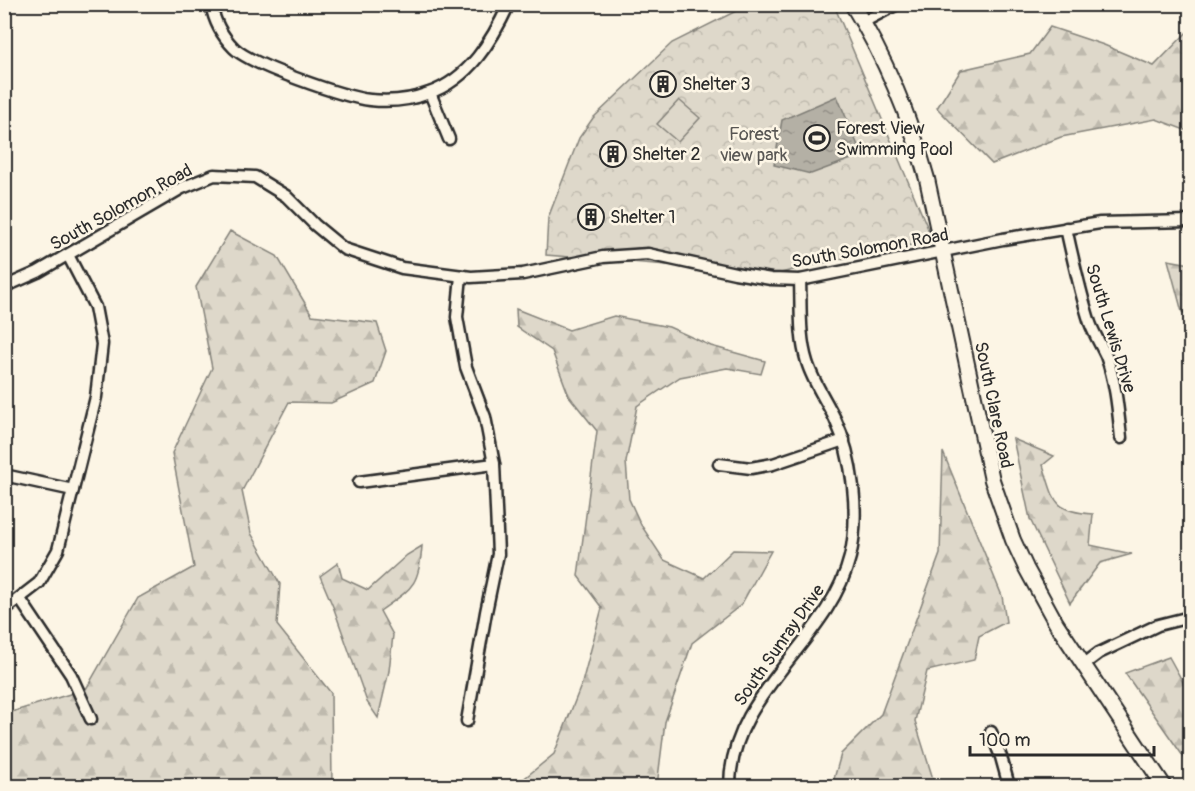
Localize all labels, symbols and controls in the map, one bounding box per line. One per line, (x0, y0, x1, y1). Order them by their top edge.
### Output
building icon: Shelter 3 (648, 69, 678, 99)
place label: Shelter 3 (682, 73, 751, 96)
place label: Forest View Swimming Pool (836, 117, 953, 161)
park label: Forest view park (719, 123, 788, 167)
sports icon: Forest View Swimming Pool (802, 123, 832, 153)
building icon: Shelter 2 (598, 139, 628, 169)
place label: Shelter 2 (632, 143, 701, 166)
street label: South Solomon Road (46, 159, 196, 256)
building icon: Shelter 1 (576, 202, 606, 232)
place label: Shelter 1 (610, 206, 676, 229)
street label: South Solomon Road (790, 223, 950, 274)
street label: South Lewis Drive (1080, 261, 1141, 395)
street label: South Clare Road (969, 340, 1018, 470)
street label: South Sunray Drive (729, 580, 830, 711)
scale bar (970, 719, 1154, 757)
text: 100 m (979, 729, 1031, 752)

